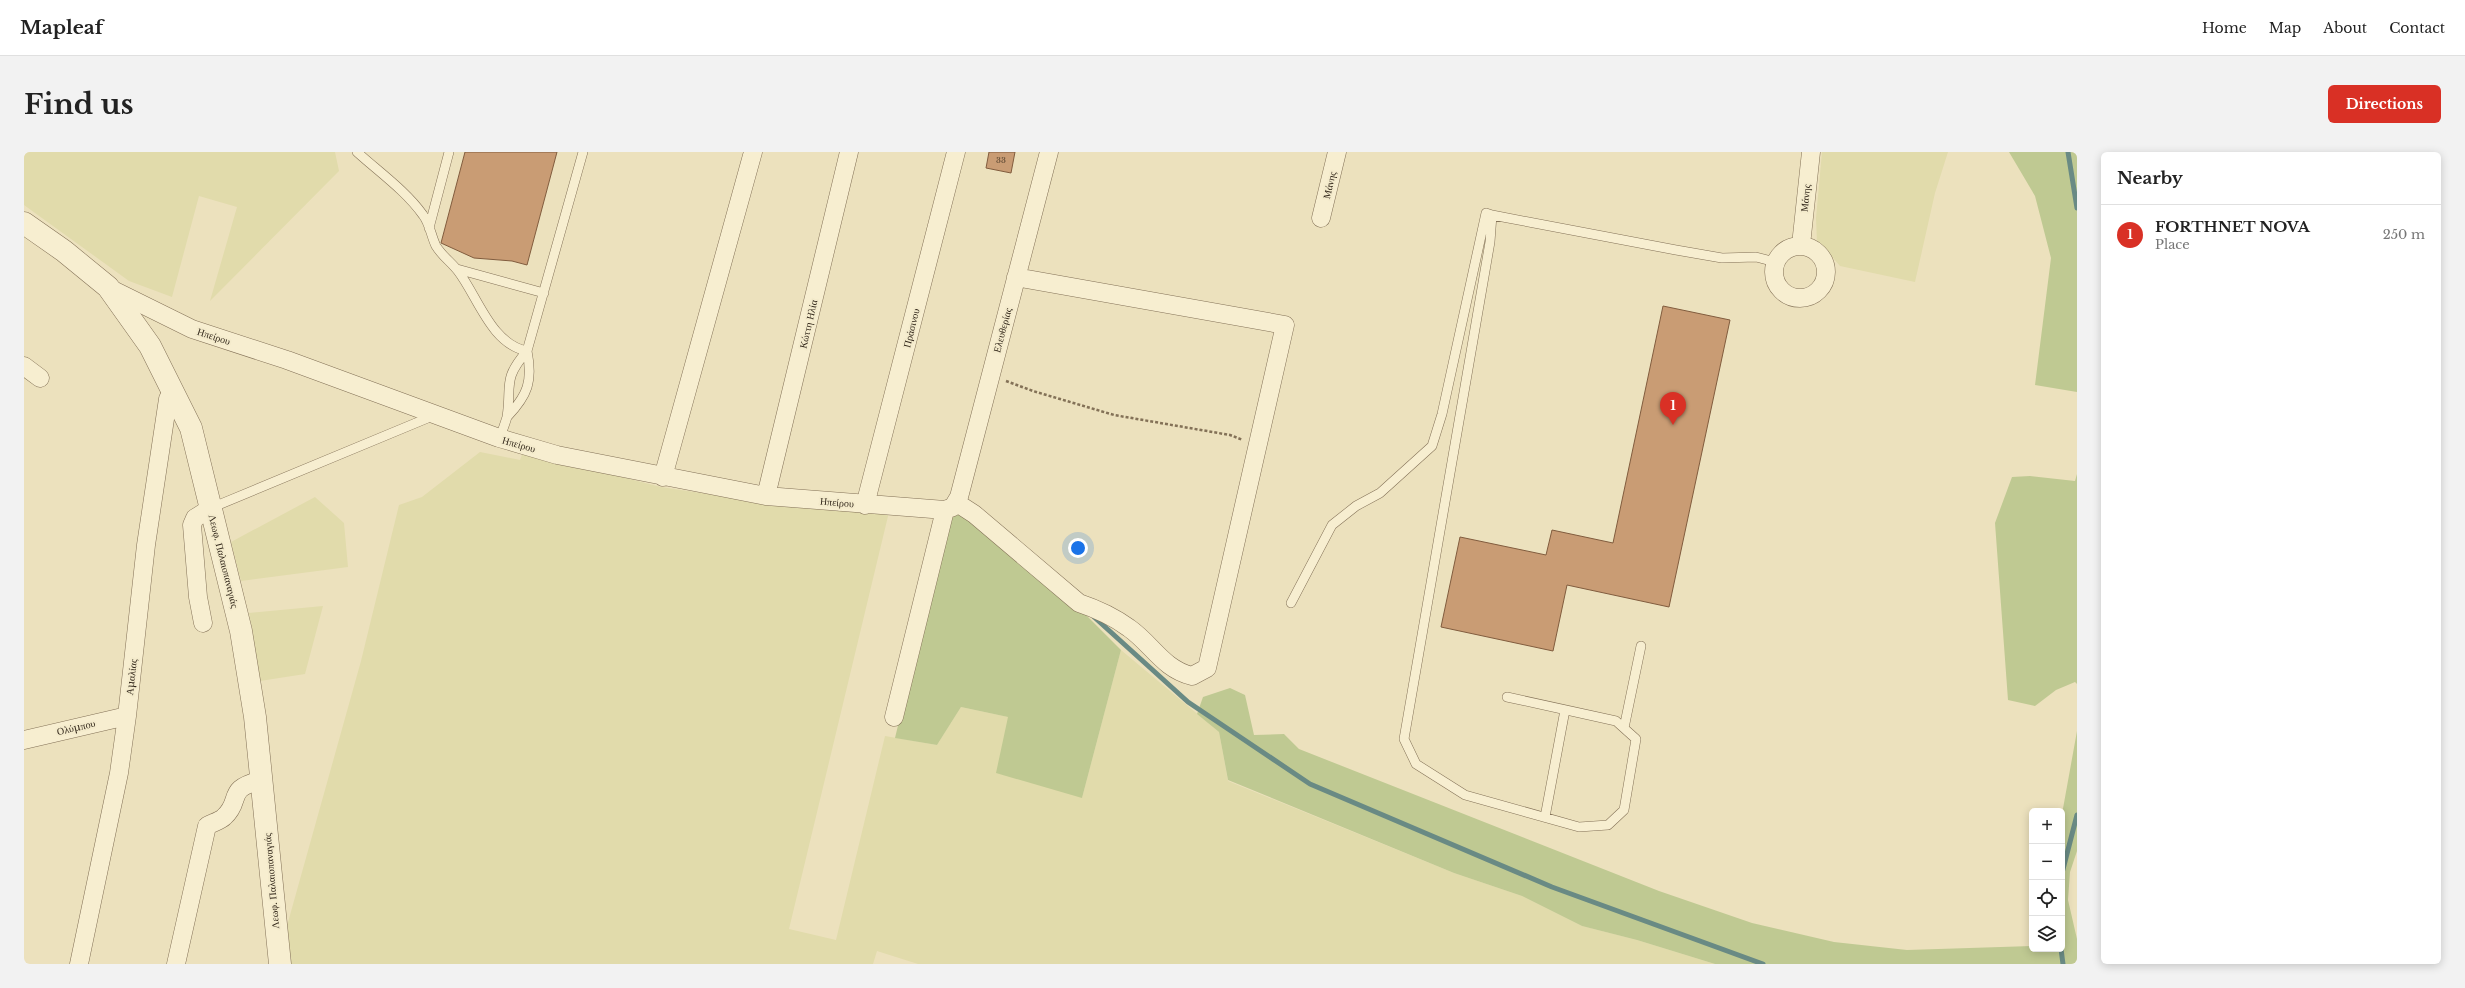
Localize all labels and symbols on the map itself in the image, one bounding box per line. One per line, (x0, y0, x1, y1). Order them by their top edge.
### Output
house number: 33 (996, 155, 1006, 165)
street label: Μάνης (1320, 170, 1339, 200)
street label: Μάνης (1798, 183, 1813, 213)
street label: Κώττη Ηλία (797, 298, 821, 350)
street label: Ελευθερίας (990, 306, 1015, 354)
street label: Πράσινου (900, 307, 923, 349)
street label: Ηπείρου (196, 325, 232, 348)
pin: 1 (1660, 392, 1686, 425)
street label: Ηπείρου (501, 434, 537, 455)
street label: Ηπείρου (819, 495, 855, 510)
street label: Λεωφ. Παλαιοπαναγιάς (206, 513, 241, 609)
your location (1068, 538, 1088, 558)
street label: Αμαλίας (123, 658, 140, 696)
street label: Ολύμπου (56, 717, 97, 738)
street label: Λεωφ. Παλαιοπαναγιάς (261, 833, 282, 929)

